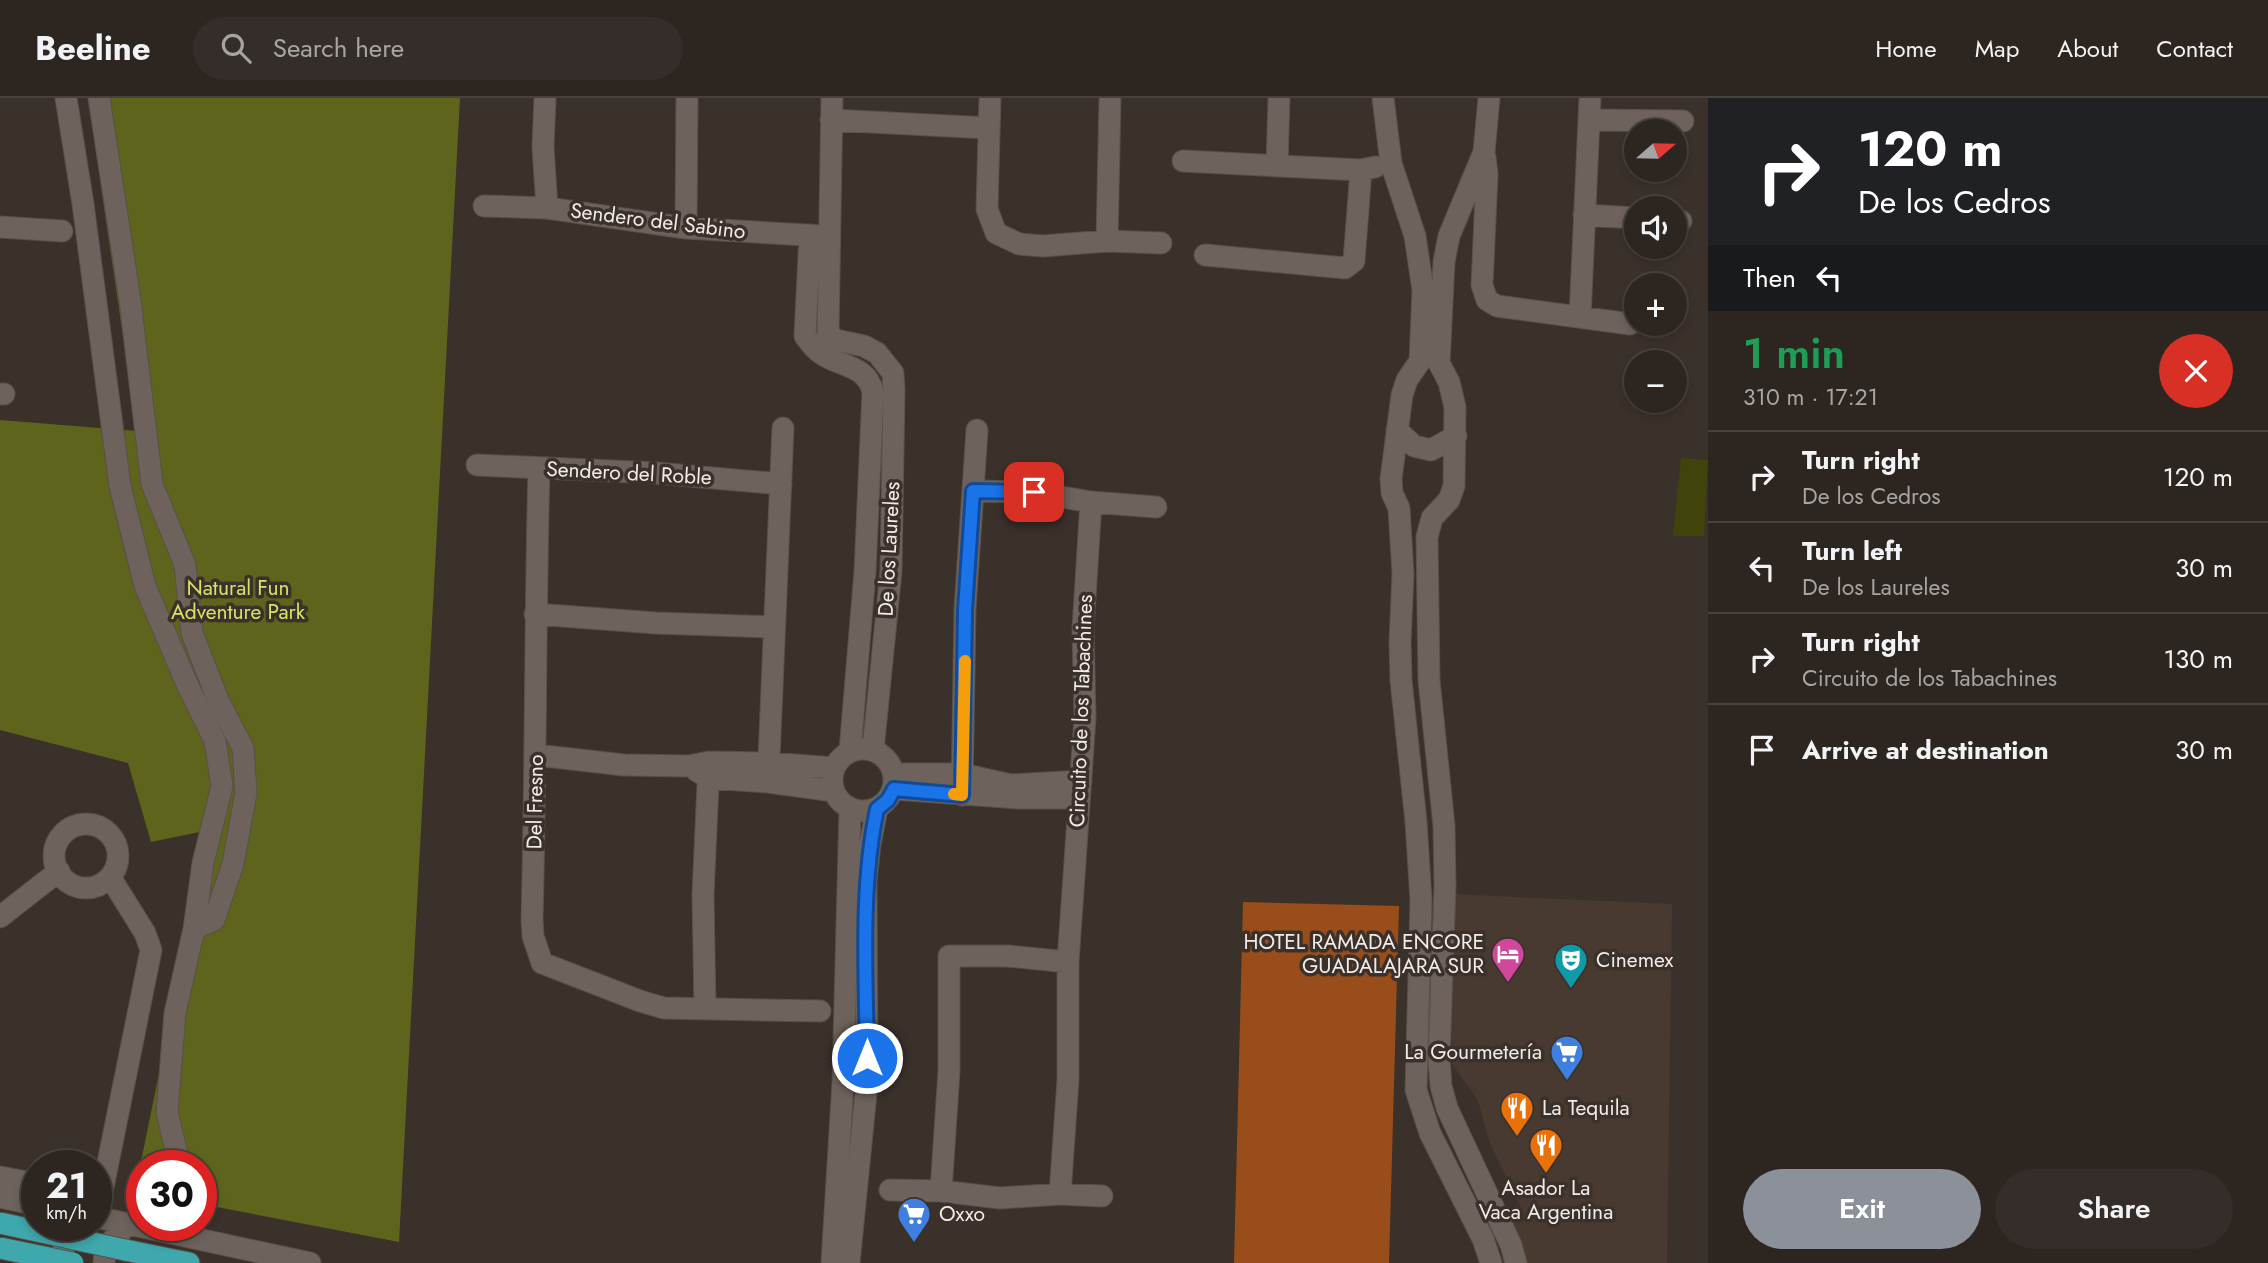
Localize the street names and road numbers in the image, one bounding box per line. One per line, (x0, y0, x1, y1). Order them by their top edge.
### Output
street label: Sendero del Sabino (569, 195, 747, 247)
street label: Sendero del Roble (546, 454, 713, 492)
street label: De los Laureles (870, 481, 908, 617)
street label: Circuito de los Tabachines (1062, 594, 1100, 828)
street label: Del Fresno (519, 754, 551, 850)

